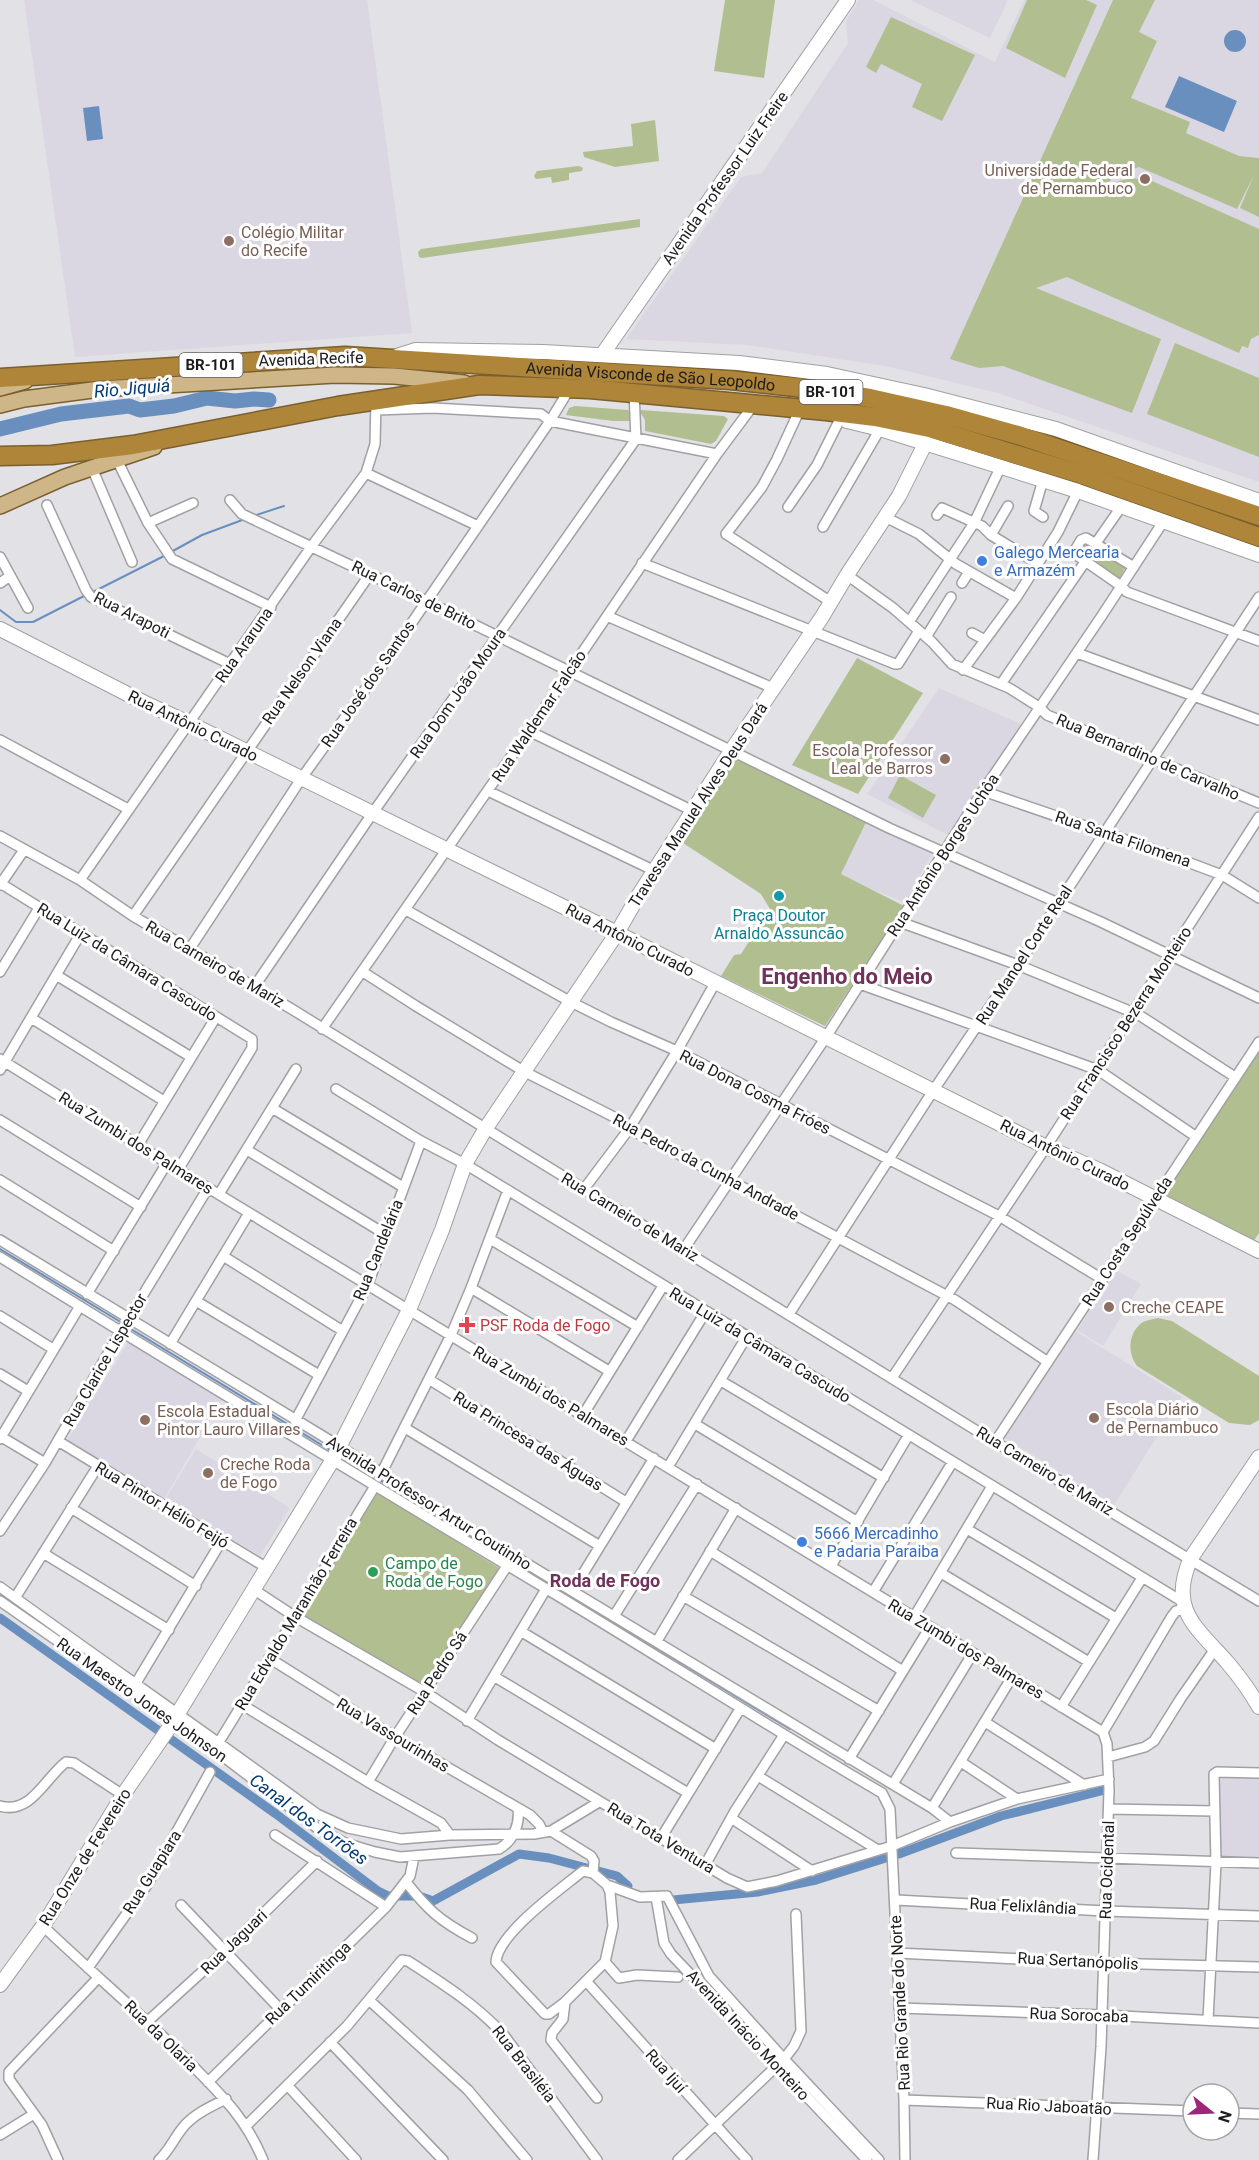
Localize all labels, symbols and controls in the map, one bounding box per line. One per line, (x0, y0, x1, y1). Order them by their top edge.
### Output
street label: Avenida Professor Luiz Freire (658, 88, 792, 268)
place label: Universidade Federal de Pernambuco (985, 161, 1133, 198)
marker: Universidade Federal de Pernambuco (1138, 172, 1152, 186)
place label: Colégio Militar do Recife (241, 223, 344, 260)
marker: Colégio Militar do Recife (222, 234, 236, 248)
street label: Avenida Recife (258, 348, 364, 370)
road number: BR-101 (180, 353, 242, 377)
street label: Avenida Visconde de São Leopoldo (525, 358, 776, 394)
water label: Rio Jiquiá (93, 374, 172, 402)
road number: BR-101 (800, 380, 862, 404)
place label: Galego Mercearia e Armazém (994, 543, 1119, 580)
marker: Galego Mercearia e Armazém (975, 554, 989, 568)
street label: Rua Carlos de Brito (349, 557, 479, 633)
street label: Rua Arapoti (91, 588, 173, 642)
street label: Rua Araruna (211, 604, 277, 686)
street label: Rua Nelson Viana (258, 614, 346, 728)
street label: Rua José dos Santos (317, 617, 419, 751)
street label: Rua Dom João Moura (406, 624, 510, 762)
street label: Rua Waldemar Falcão (488, 646, 590, 786)
street label: Rua Antônio Curado (125, 686, 261, 766)
street label: Travessa Manuel Alves Deus Dará (625, 699, 771, 911)
street label: Rua Bernardino de Carvalho (1054, 710, 1242, 804)
place label: Escola Professor Leal de Barros (812, 741, 934, 778)
marker: Escola Professor Leal de Barros (938, 752, 952, 766)
street label: Rua Antônio Borges Uchôa (883, 770, 1003, 940)
street label: Rua Santa Filomena (1053, 807, 1193, 871)
street label: Rua Manoel Corte Real (972, 882, 1076, 1028)
marker: Praça Doutor Arnaldo Assuncão (772, 889, 786, 903)
street label: Rua Luiz da Câmara Cascudo (34, 899, 220, 1025)
street label: Rua Antônio Curado (562, 899, 698, 981)
place label: Praça Doutor Arnaldo Assuncão (714, 906, 844, 943)
street label: Rua Carneiro de Mariz (142, 917, 288, 1011)
street label: Rua Francisco Bezerra Monteiro (1056, 923, 1196, 1123)
district label: Engenho do Meio (761, 964, 933, 989)
street label: Rua Dona Cosma Fróes (676, 1046, 834, 1138)
street label: Rua Zumbi dos Palmares (55, 1088, 217, 1198)
street label: Rua Pedro da Cunha Andrade (610, 1110, 802, 1224)
street label: Rua Antônio Curado (997, 1115, 1133, 1195)
street label: Rua Carneiro de Mariz (558, 1168, 702, 1266)
street label: Rua Costa Sepúlveda (1078, 1173, 1176, 1309)
street label: Rua Candelária (349, 1197, 407, 1303)
street label: Rua Luiz da Câmara Cascudo (666, 1283, 854, 1407)
street label: Rua Clarice Lispector (59, 1289, 151, 1430)
place label: Creche CEAPE (1121, 1298, 1224, 1317)
marker: Creche CEAPE (1102, 1300, 1116, 1314)
marker: PSF Roda de Fogo (458, 1316, 476, 1334)
place label: PSF Roda de Fogo (480, 1316, 610, 1335)
street label: Rua Zumbi dos Palmares (470, 1342, 632, 1450)
street label: Rua Princesa das Águas (450, 1387, 606, 1495)
place label: Escola Diário de Pernambuco (1106, 1400, 1218, 1437)
place label: Escola Estadual Pintor Lauro Villares (157, 1402, 301, 1439)
marker: Escola Diário de Pernambuco (1087, 1411, 1101, 1425)
marker: Escola Estadual Pintor Lauro Villares (138, 1413, 152, 1427)
street label: Rua Carneiro de Mariz (973, 1422, 1117, 1520)
street label: Avenida Professor Artur Coutinho (323, 1432, 535, 1574)
place label: Creche Roda de Fogo (220, 1455, 311, 1492)
street label: Rua Pintor Hélio Feijó (92, 1458, 232, 1552)
marker: Creche Roda de Fogo (201, 1466, 215, 1480)
street label: Rua Edvaldo Maranhão Ferreira (231, 1514, 361, 1714)
place label: 5666 Mercadinho e Padaria Paraiba (814, 1524, 939, 1561)
marker: 5666 Mercadinho e Padaria Paraiba (795, 1535, 809, 1549)
place label: Campo de Roda de Fogo (385, 1554, 483, 1591)
marker: Campo de Roda de Fogo (366, 1565, 380, 1579)
district label: Roda de Fogo (550, 1570, 660, 1591)
street label: Rua Zumbi dos Palmares (885, 1595, 1047, 1703)
street label: Rua Pedro Sá (403, 1628, 471, 1718)
street label: Rua Maestro Jones Johnson (53, 1634, 231, 1766)
street label: Rua Vassourinhas (333, 1694, 453, 1776)
water label: Canal dos Torrões (246, 1769, 372, 1869)
street label: Rua Onze de Fevereiro (35, 1785, 135, 1929)
street label: Rua Tota Ventura (604, 1798, 718, 1878)
street label: Rua Ocidental (1096, 1820, 1118, 1920)
street label: Rua Guapiara (119, 1827, 185, 1917)
street label: Rua Felixlândia (969, 1894, 1077, 1918)
street label: Rua Jaguari (197, 1906, 271, 1978)
street label: Rua Rio Grande do Norte (886, 1915, 914, 2091)
street label: Rua Tumiritinga (261, 1937, 355, 2029)
street label: Rua Sertanópolis (1017, 1948, 1139, 1974)
street label: Avenida Inácio Monteiro (682, 1966, 814, 2104)
street label: Rua da Olaria (120, 1996, 202, 2076)
street label: Rua Sorocaba (1029, 2004, 1129, 2026)
street label: Rua Brasiléia (488, 2022, 560, 2106)
street label: Rua Ijuí (641, 2045, 691, 2098)
north arrow (1181, 2082, 1241, 2142)
street label: Rua Rio Jaboatão (986, 2093, 1112, 2119)
text: N (1214, 2108, 1236, 2125)

